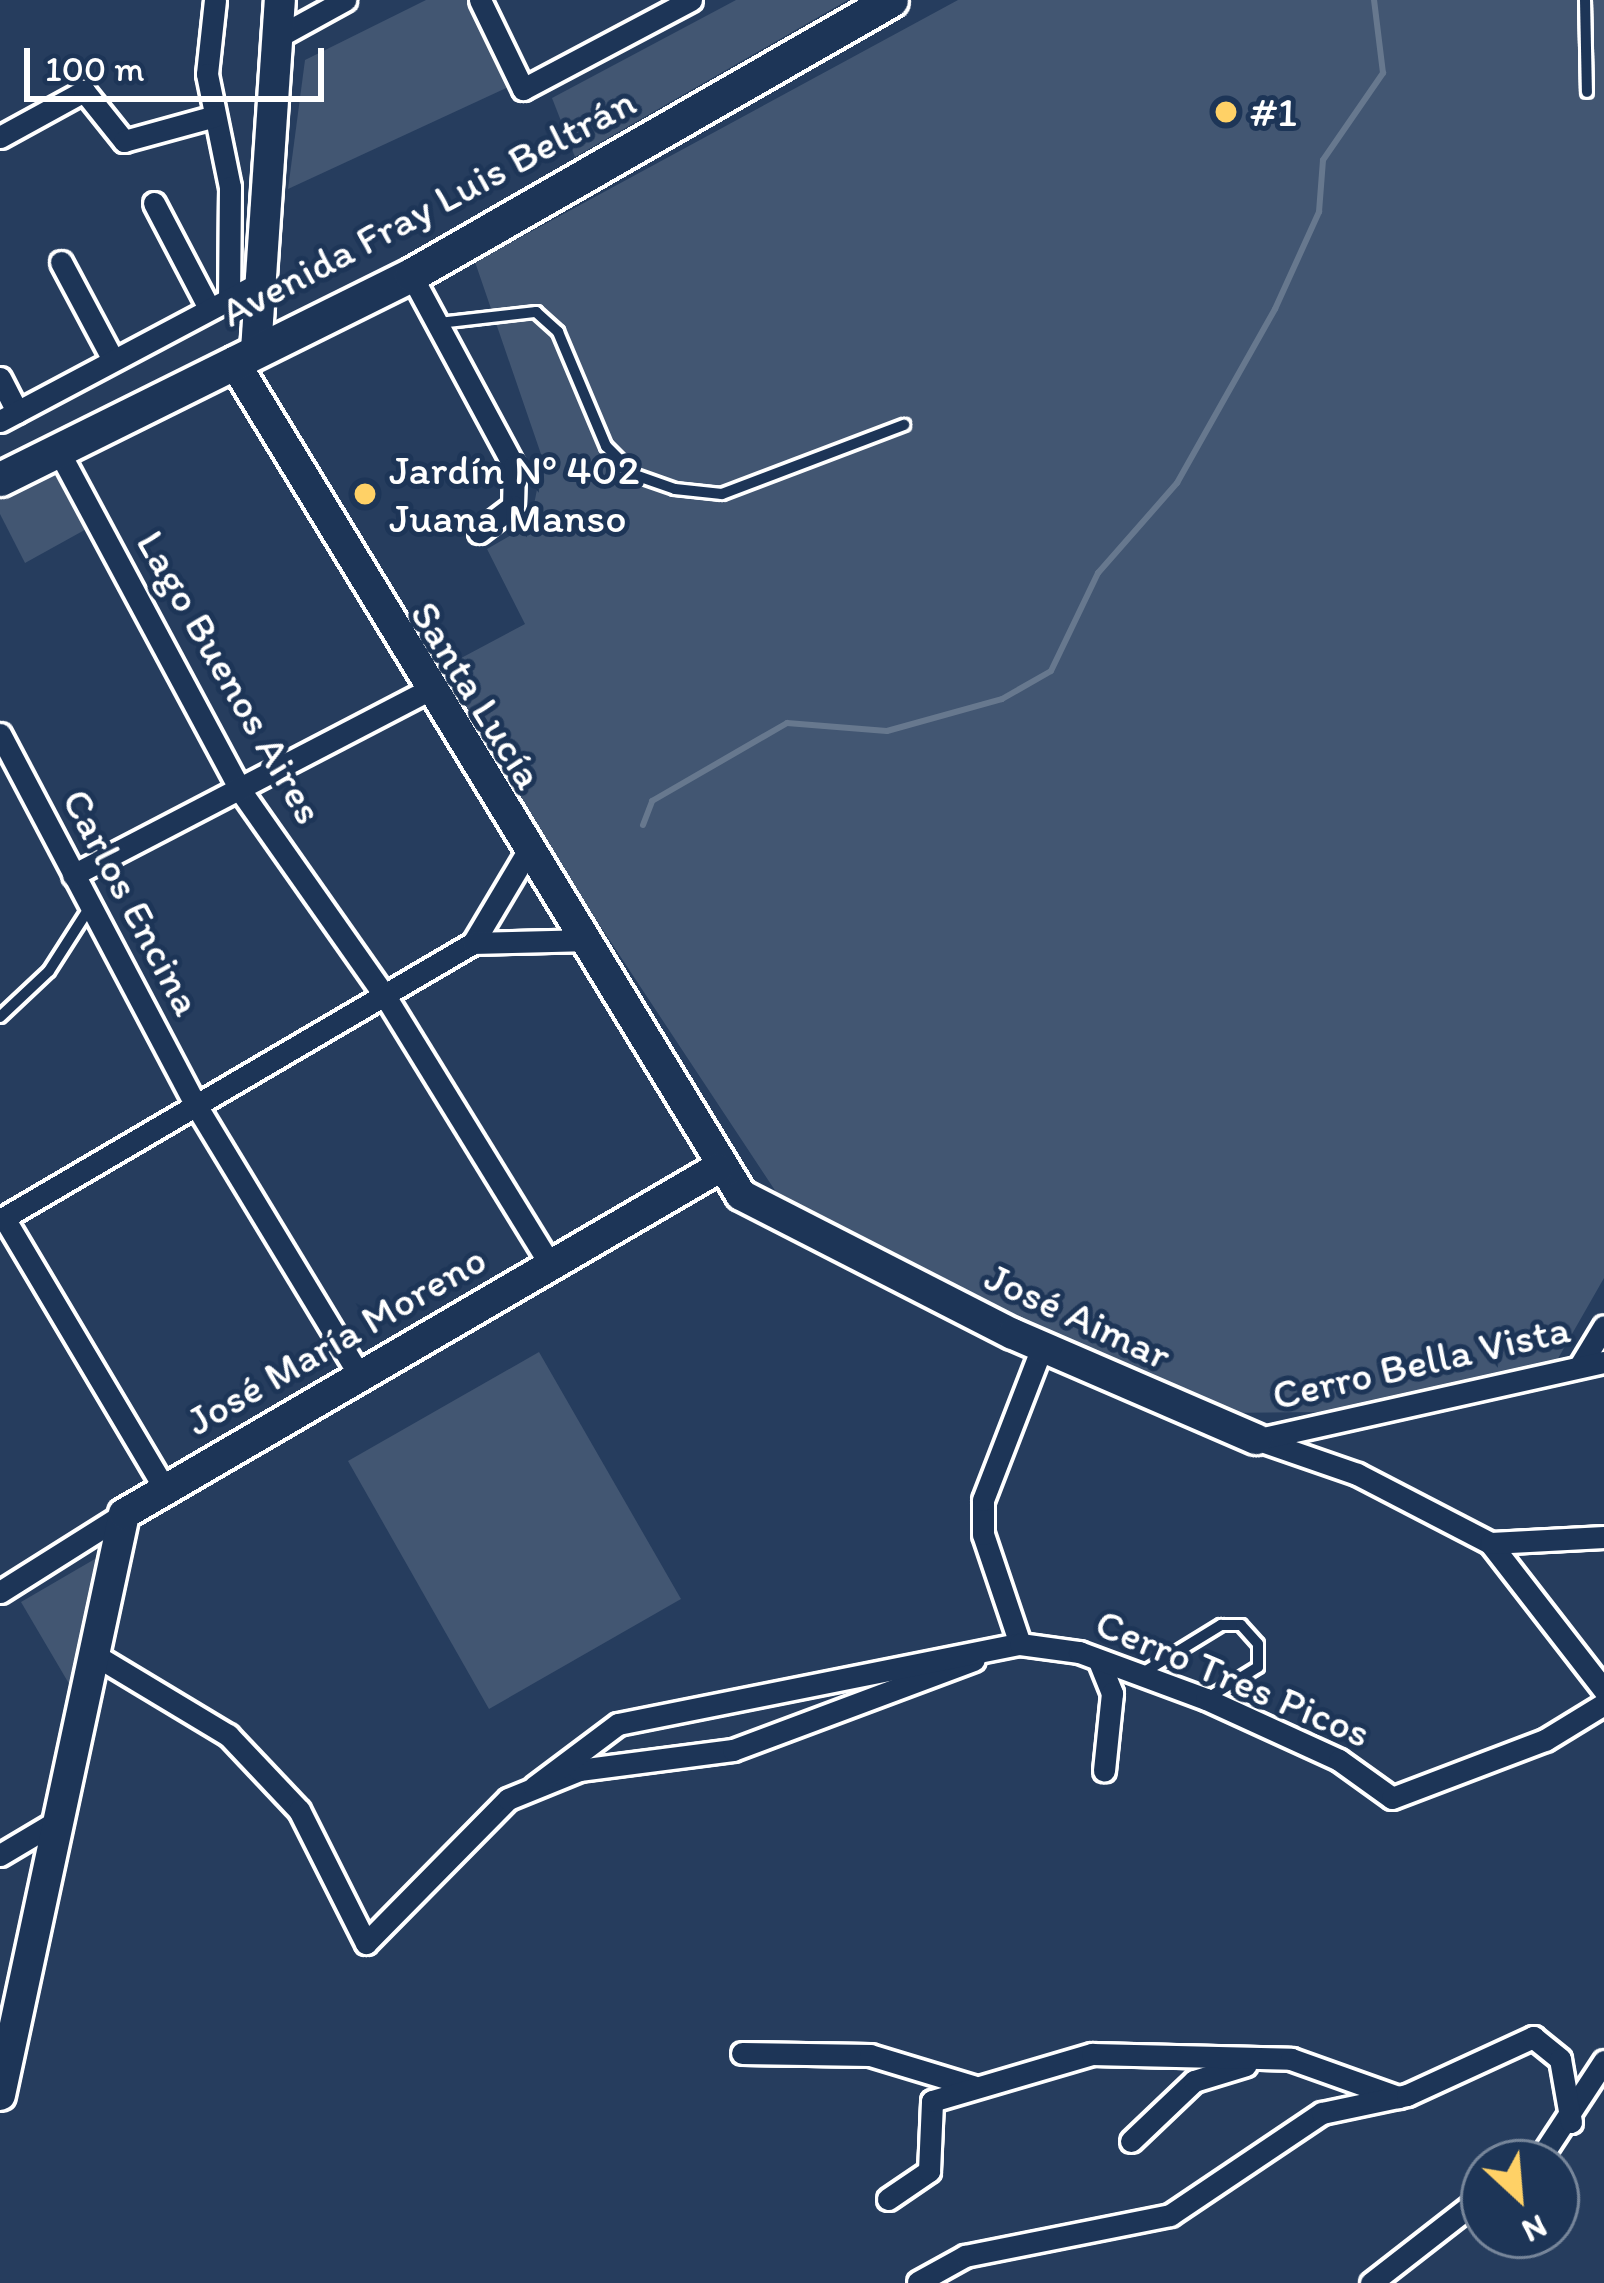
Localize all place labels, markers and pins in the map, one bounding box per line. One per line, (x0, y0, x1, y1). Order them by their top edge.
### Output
place label: #1 (1250, 87, 1297, 137)
marker: #1 (1213, 99, 1239, 125)
place label: Jardín Nº 402 Juana Manso (389, 445, 640, 544)
marker: Jardín Nº 402 Juana Manso (352, 481, 378, 507)

